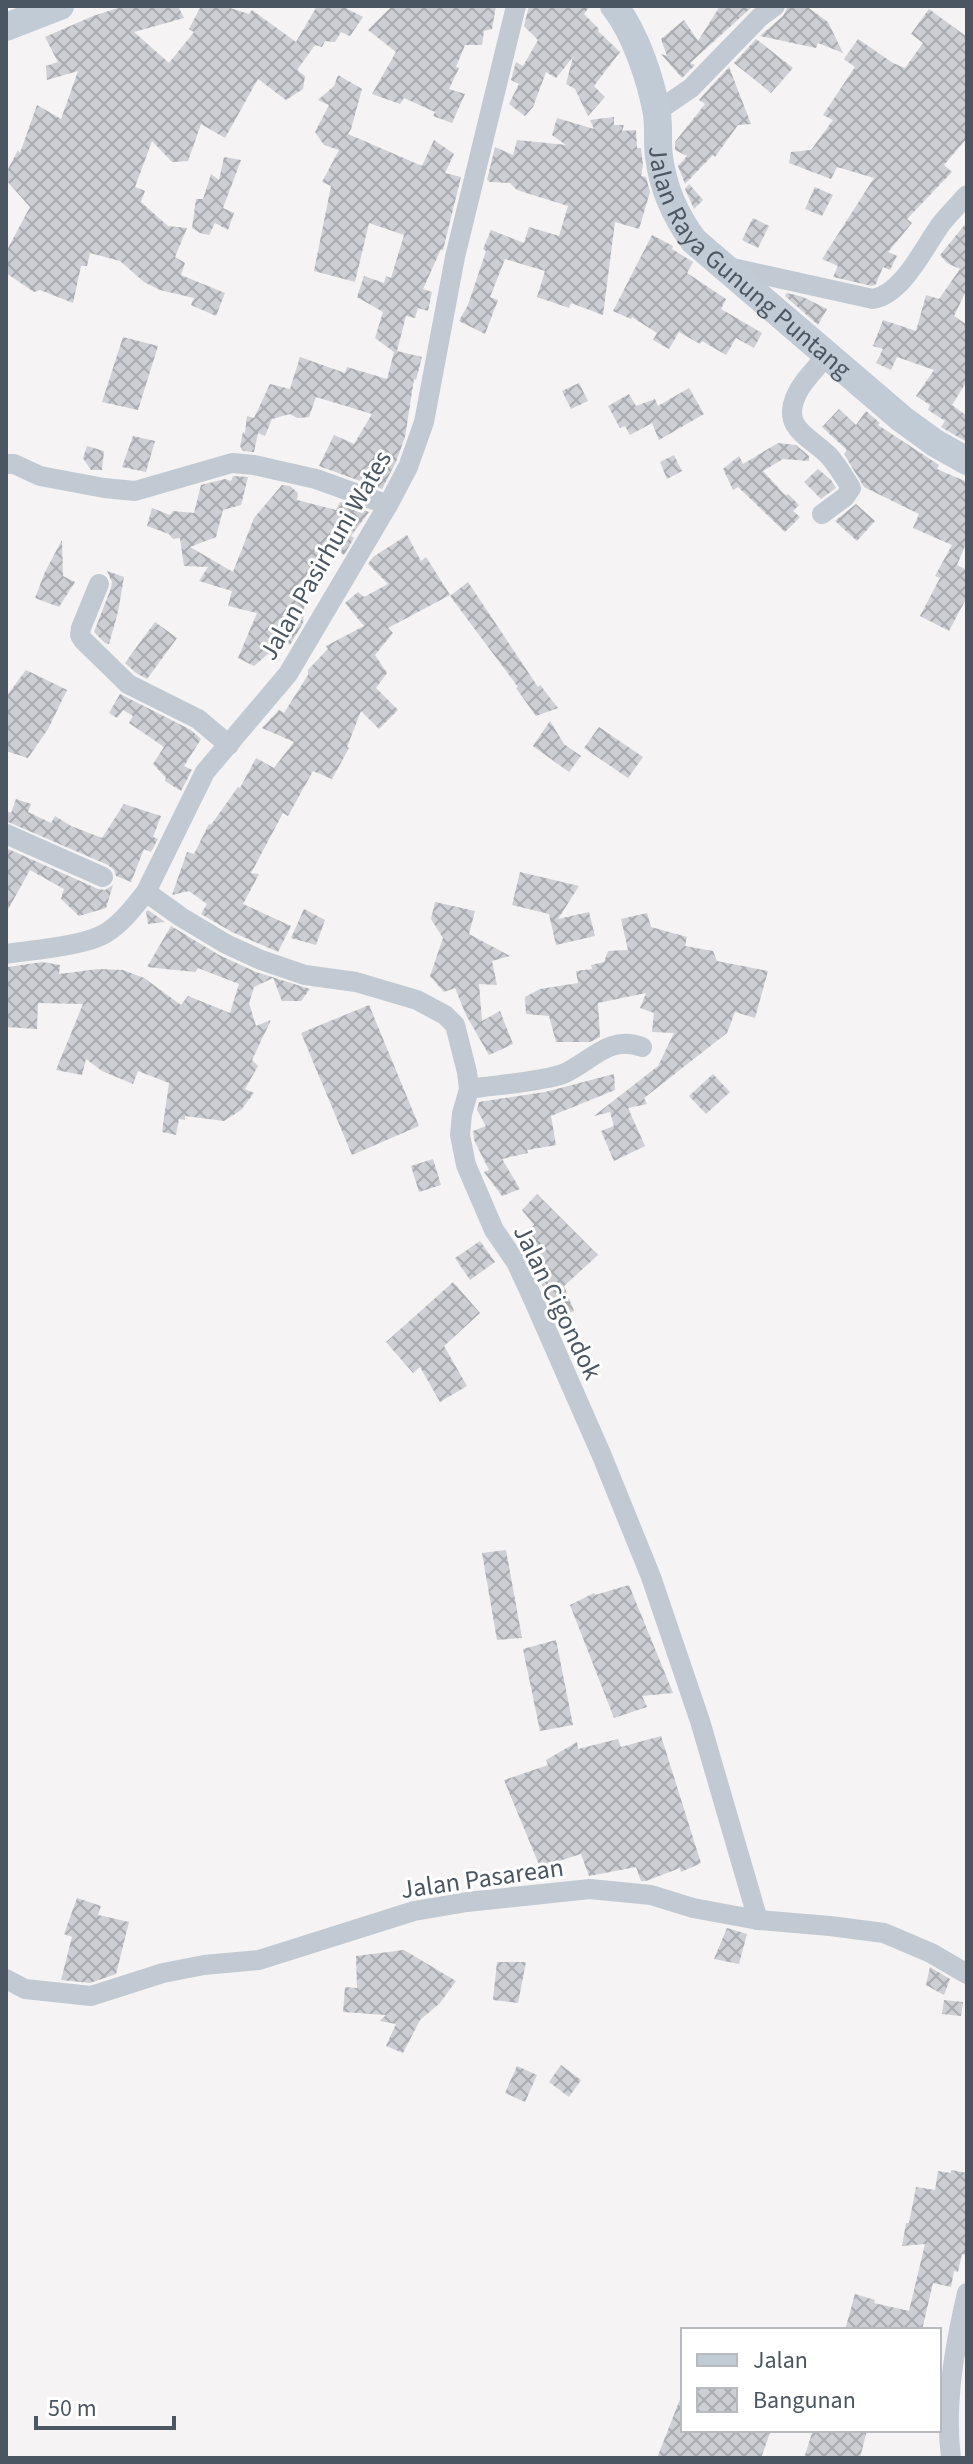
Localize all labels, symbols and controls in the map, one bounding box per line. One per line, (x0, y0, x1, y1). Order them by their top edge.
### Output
street label: Jalan Raya Gunung Puntang (639, 145, 860, 387)
street label: Jalan Pasirhuni Wates (250, 443, 401, 667)
street label: Jalan Cigondok (504, 1218, 611, 1386)
street label: Jalan Pasarean (398, 1849, 566, 1908)
legend (681, 2328, 941, 2432)
text: Jalan (753, 2343, 808, 2378)
scale bar (36, 2380, 174, 2430)
text: Bangunan (753, 2383, 856, 2418)
text: 50 m (48, 2391, 97, 2426)

